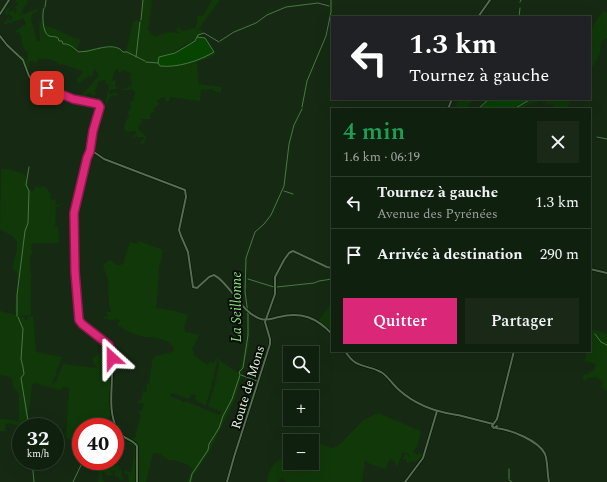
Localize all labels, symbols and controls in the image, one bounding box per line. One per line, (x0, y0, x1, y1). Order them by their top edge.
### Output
text: 1.3 km (409, 23, 497, 66)
icon: left (343, 32, 395, 84)
text: Tournez à gauche (409, 62, 549, 89)
pin (30, 71, 64, 105)
icon: arrive (36, 77, 58, 99)
text: 4 min (343, 114, 405, 150)
button: close (537, 121, 579, 163)
text: 1.6 km · 06:19 (343, 147, 420, 167)
text: Tournez à gauche (377, 181, 498, 204)
text: 1.3 km (535, 191, 579, 214)
icon: left (343, 192, 365, 214)
text: Avenue des Pyrénées (377, 204, 498, 224)
text: Arrivée à destination (377, 243, 523, 266)
text: 290 m (540, 243, 579, 266)
icon: arrive (343, 244, 365, 266)
water label: La Seillonne (226, 272, 247, 342)
button: Quitter (343, 298, 457, 344)
button: Partager (465, 298, 579, 344)
position arrow (91, 337, 133, 379)
street label: Route de Mons (226, 343, 270, 432)
map controls (283, 346, 319, 470)
button: search (283, 346, 319, 382)
button: + (283, 390, 319, 426)
speed limit sign: 40 (72, 418, 124, 470)
text: 32 (27, 424, 49, 454)
button: − (283, 434, 319, 470)
text: km/h (27, 446, 49, 462)

